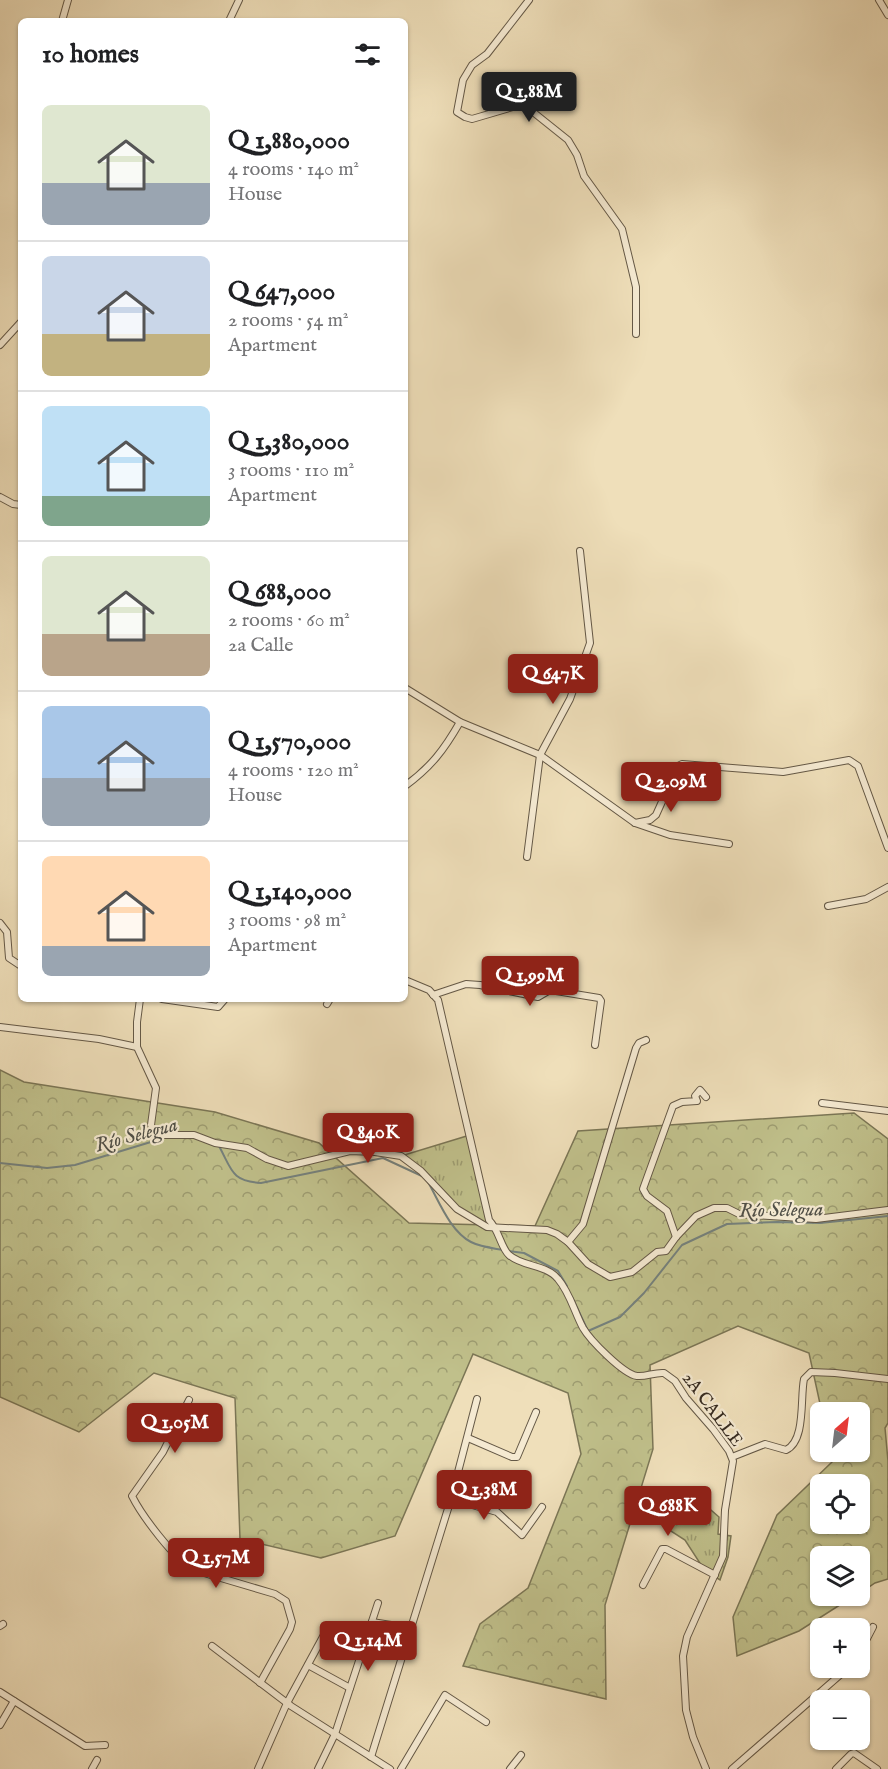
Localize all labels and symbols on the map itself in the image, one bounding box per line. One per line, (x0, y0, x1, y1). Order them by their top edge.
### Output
pin: Q 1.88M (474, 72, 584, 123)
pin: Q 647K (504, 654, 602, 705)
pin: Q 2.09M (616, 762, 726, 813)
pin: Q 1.99M (475, 956, 585, 1007)
water label: Río Selegua (92, 1112, 181, 1159)
pin: Q 840K (319, 1113, 417, 1164)
water label: Río Selegua (739, 1197, 824, 1225)
street label: 2A CALLE (676, 1368, 747, 1452)
north arrow (810, 1402, 870, 1462)
pin: Q 1.05M (120, 1403, 230, 1454)
pin: Q 1.38M (429, 1470, 539, 1521)
pin: Q 688K (619, 1486, 717, 1537)
pin: Q 1.57M (161, 1538, 271, 1589)
pin: Q 1.14M (313, 1621, 423, 1672)

